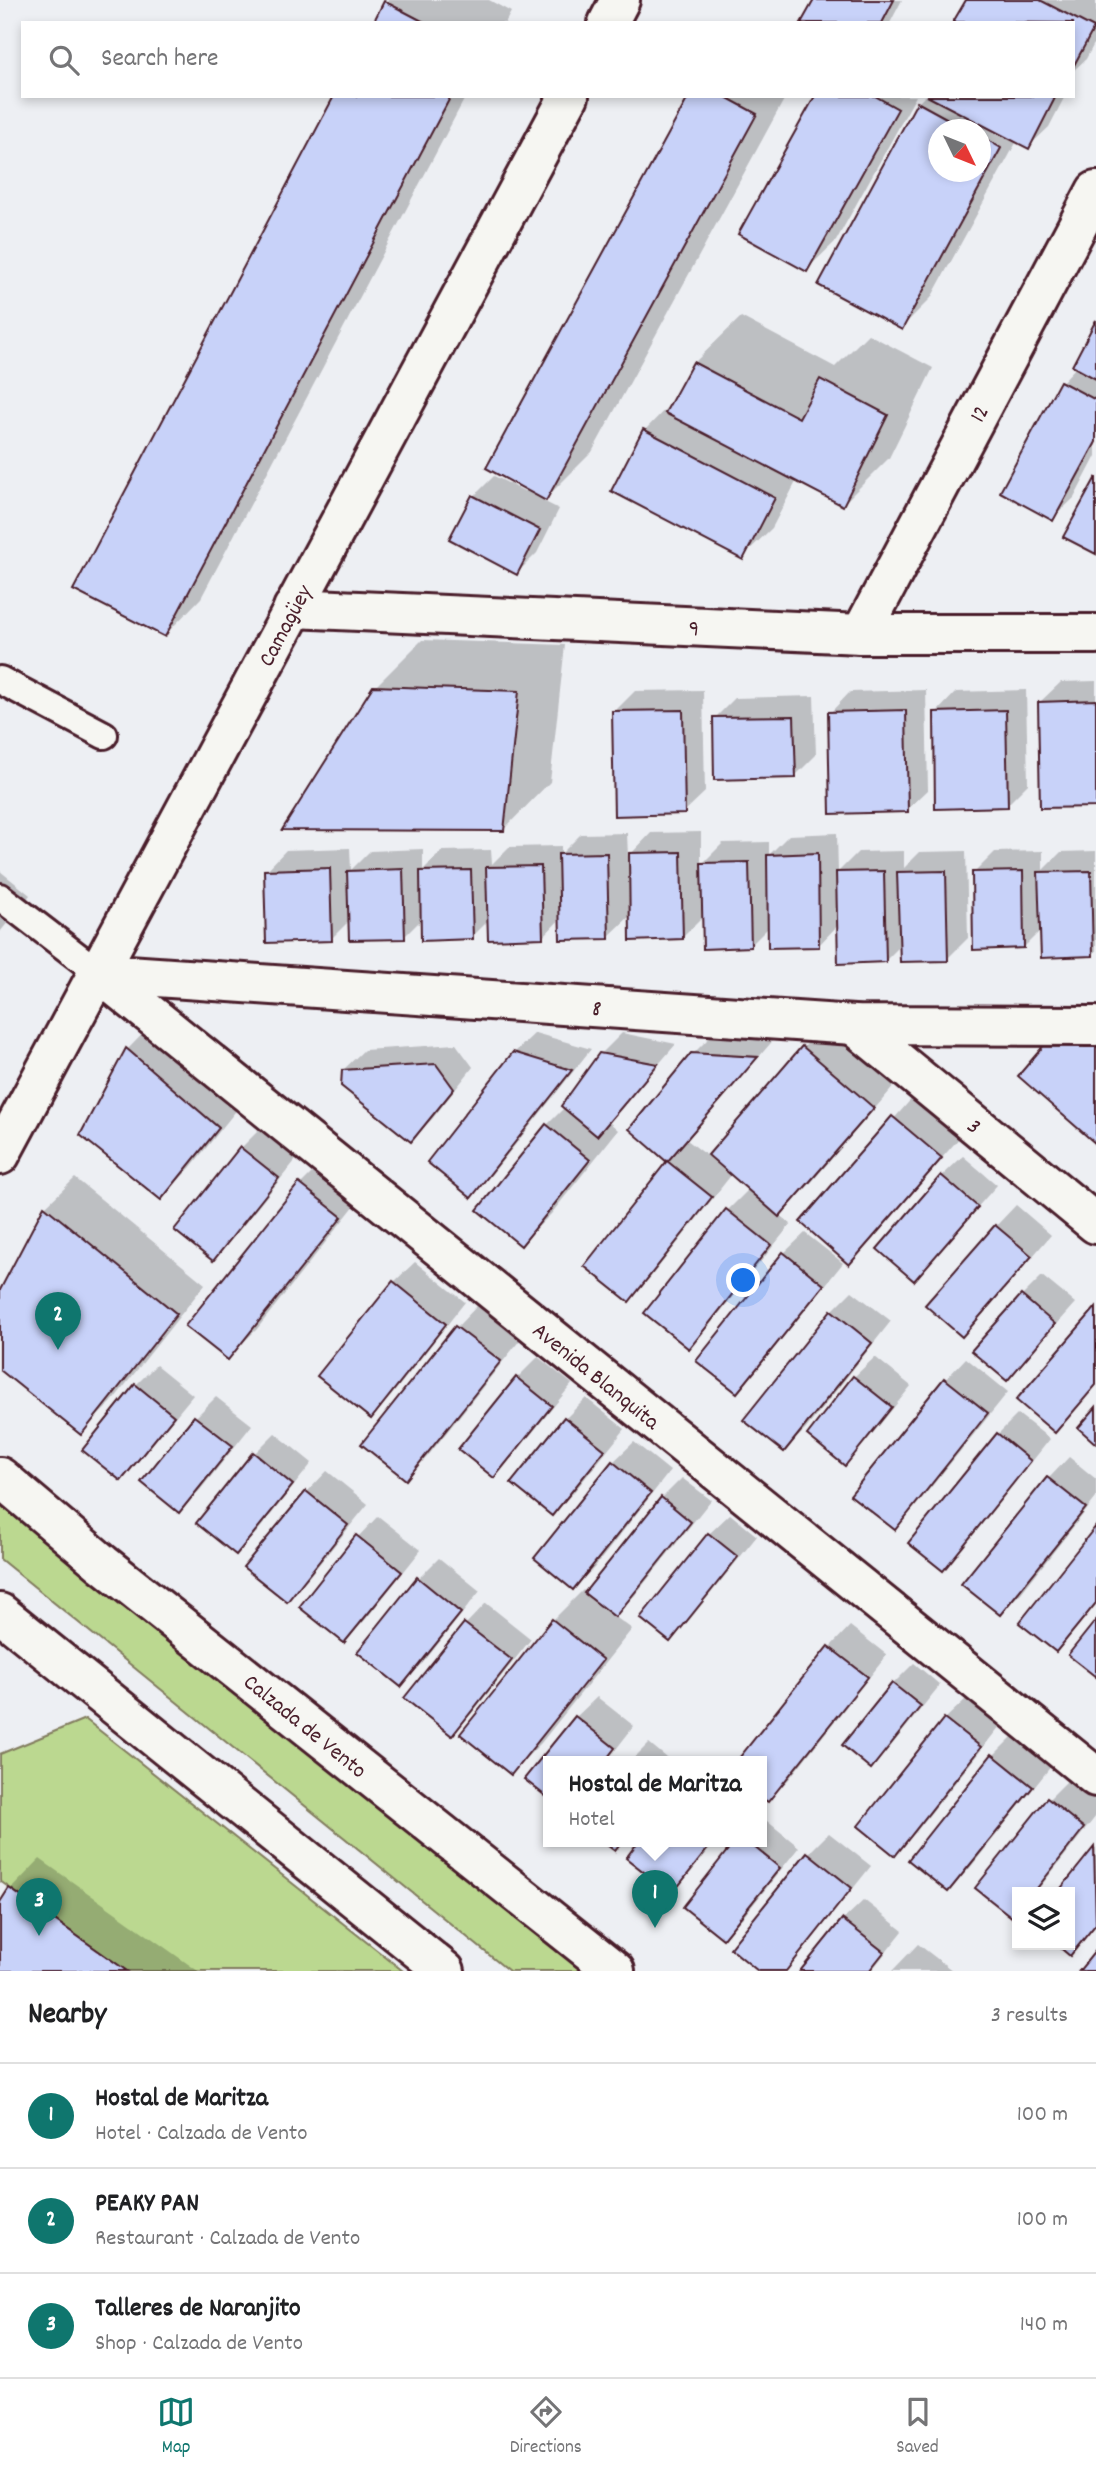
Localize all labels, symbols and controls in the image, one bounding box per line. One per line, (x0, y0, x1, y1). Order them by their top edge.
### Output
search box (21, 21, 1075, 98)
icon: search (45, 41, 83, 79)
text: Search here (101, 41, 219, 78)
north arrow (928, 119, 991, 182)
street label: 12 (963, 400, 999, 429)
street label: Camagüey (252, 579, 323, 673)
street label: 9 (688, 614, 700, 647)
street label: 8 (591, 994, 603, 1027)
street label: 3 (958, 1112, 987, 1144)
your location (726, 1263, 760, 1297)
pin: 2 (35, 1292, 81, 1350)
street label: Avenida Blanquita (524, 1316, 666, 1440)
street label: Calzada de Vento (235, 1667, 373, 1788)
popup (543, 1756, 767, 1847)
text: Hostal de Maritza (569, 1767, 741, 1804)
text: Hotel (569, 1804, 615, 1837)
pin: 1 (632, 1870, 678, 1928)
pin: 3 (16, 1878, 62, 1936)
map controls (1012, 1887, 1075, 1950)
button: layers (1012, 1887, 1075, 1950)
text: Nearby (28, 1995, 106, 2038)
text: 3 results (991, 2000, 1068, 2033)
text: Hostal de Maritza (95, 2081, 268, 2118)
text: 1 (48, 2099, 54, 2132)
text: 100 m (1017, 2099, 1068, 2132)
text: Hotel · Calzada de Vento (95, 2118, 308, 2151)
text: PEAKY PAN (95, 2186, 199, 2223)
text: 2 (46, 2204, 56, 2237)
text: 100 m (1017, 2204, 1068, 2237)
text: Restaurant · Calzada de Vento (95, 2223, 360, 2256)
text: Talleres de Naranjito (95, 2291, 301, 2328)
text: 3 (46, 2309, 56, 2342)
text: 140 m (1020, 2309, 1068, 2342)
text: Shop · Calzada de Vento (95, 2328, 303, 2361)
tab: Map (157, 2393, 195, 2462)
tab: Directions (510, 2393, 582, 2462)
tab: Saved (896, 2393, 939, 2462)

